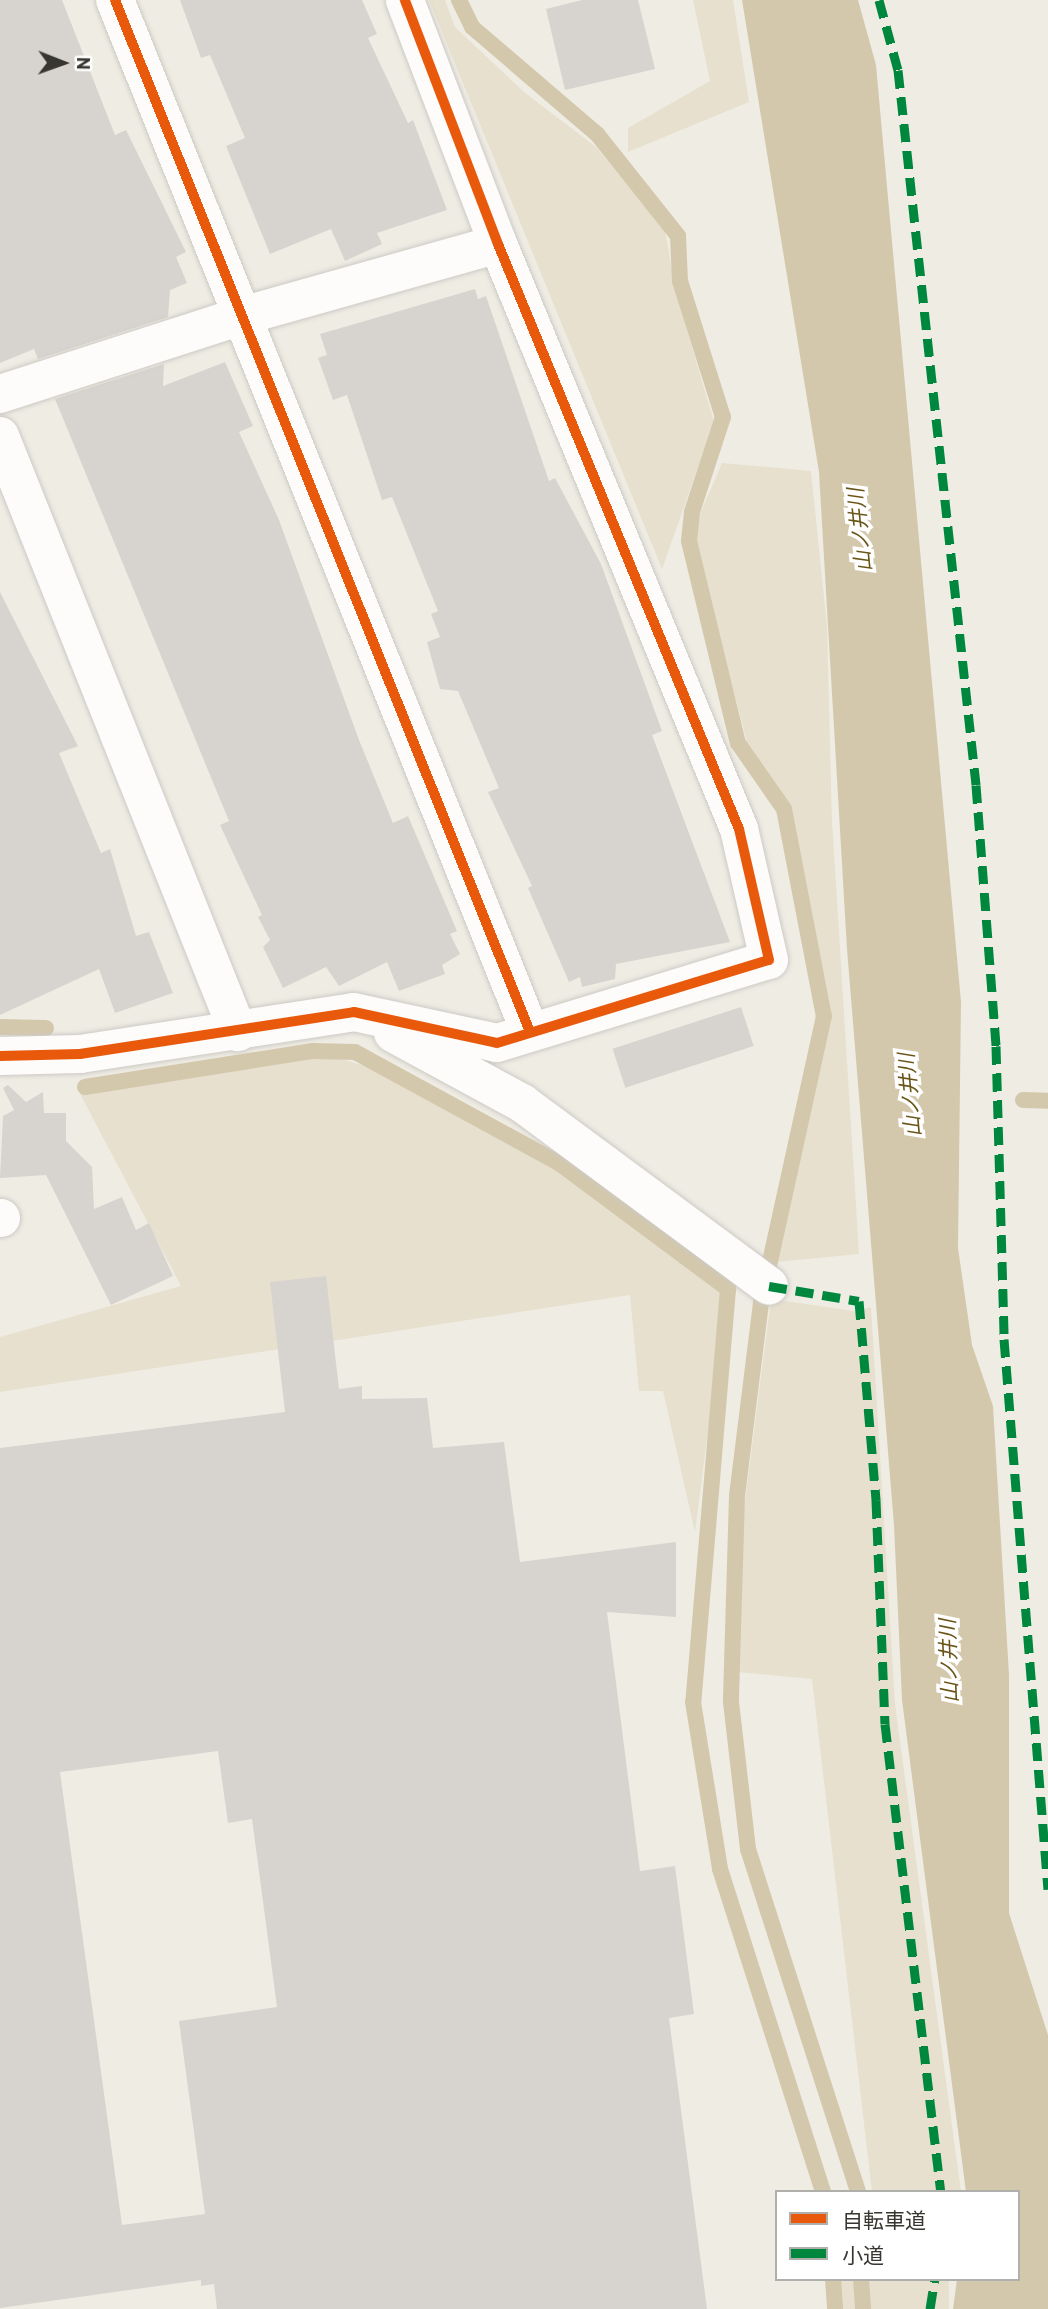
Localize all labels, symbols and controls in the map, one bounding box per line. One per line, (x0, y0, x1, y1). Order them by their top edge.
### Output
north arrow (28, 28, 98, 98)
text: N (73, 57, 96, 70)
water label: 山ノ井川 (842, 487, 876, 573)
water label: 山ノ井川 (893, 1052, 925, 1138)
water label: 山ノ井川 (934, 1619, 962, 1703)
legend (775, 2190, 1020, 2281)
text: 自転車道 (842, 2207, 926, 2232)
text: 小道 (842, 2242, 884, 2267)

